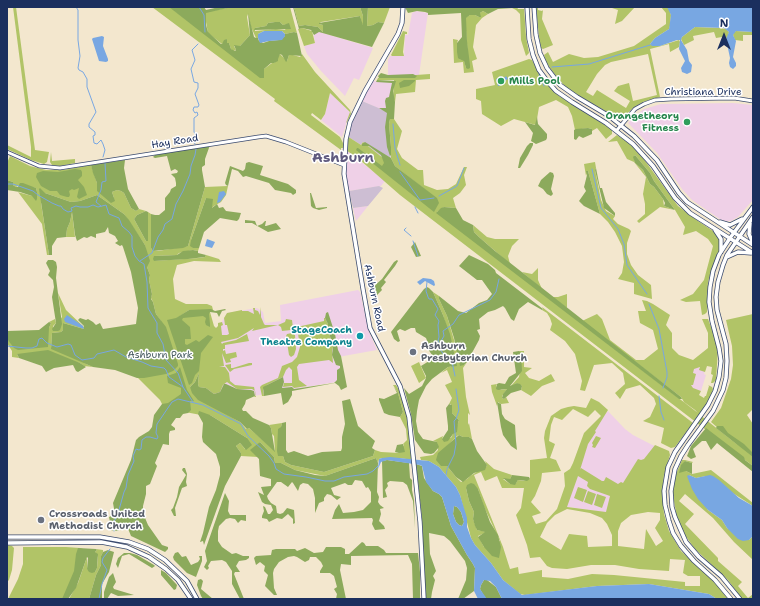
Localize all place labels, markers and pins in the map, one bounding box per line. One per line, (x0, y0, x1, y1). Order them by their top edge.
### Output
place label: Mills Pool (509, 75, 560, 87)
marker: Mills Pool (496, 76, 506, 86)
place label: Orangetheory Fitness (606, 110, 679, 134)
marker: Orangetheory Fitness (682, 117, 692, 127)
place label: StageCoach Theatre Company (260, 324, 352, 348)
marker: StageCoach Theatre Company (355, 331, 365, 341)
place label: Ashburn Presbyterian Church (421, 340, 527, 364)
marker: Ashburn Presbyterian Church (408, 347, 418, 357)
place label: Crossroads United Methodist Church (49, 508, 145, 532)
marker: Crossroads United Methodist Church (36, 515, 46, 525)

